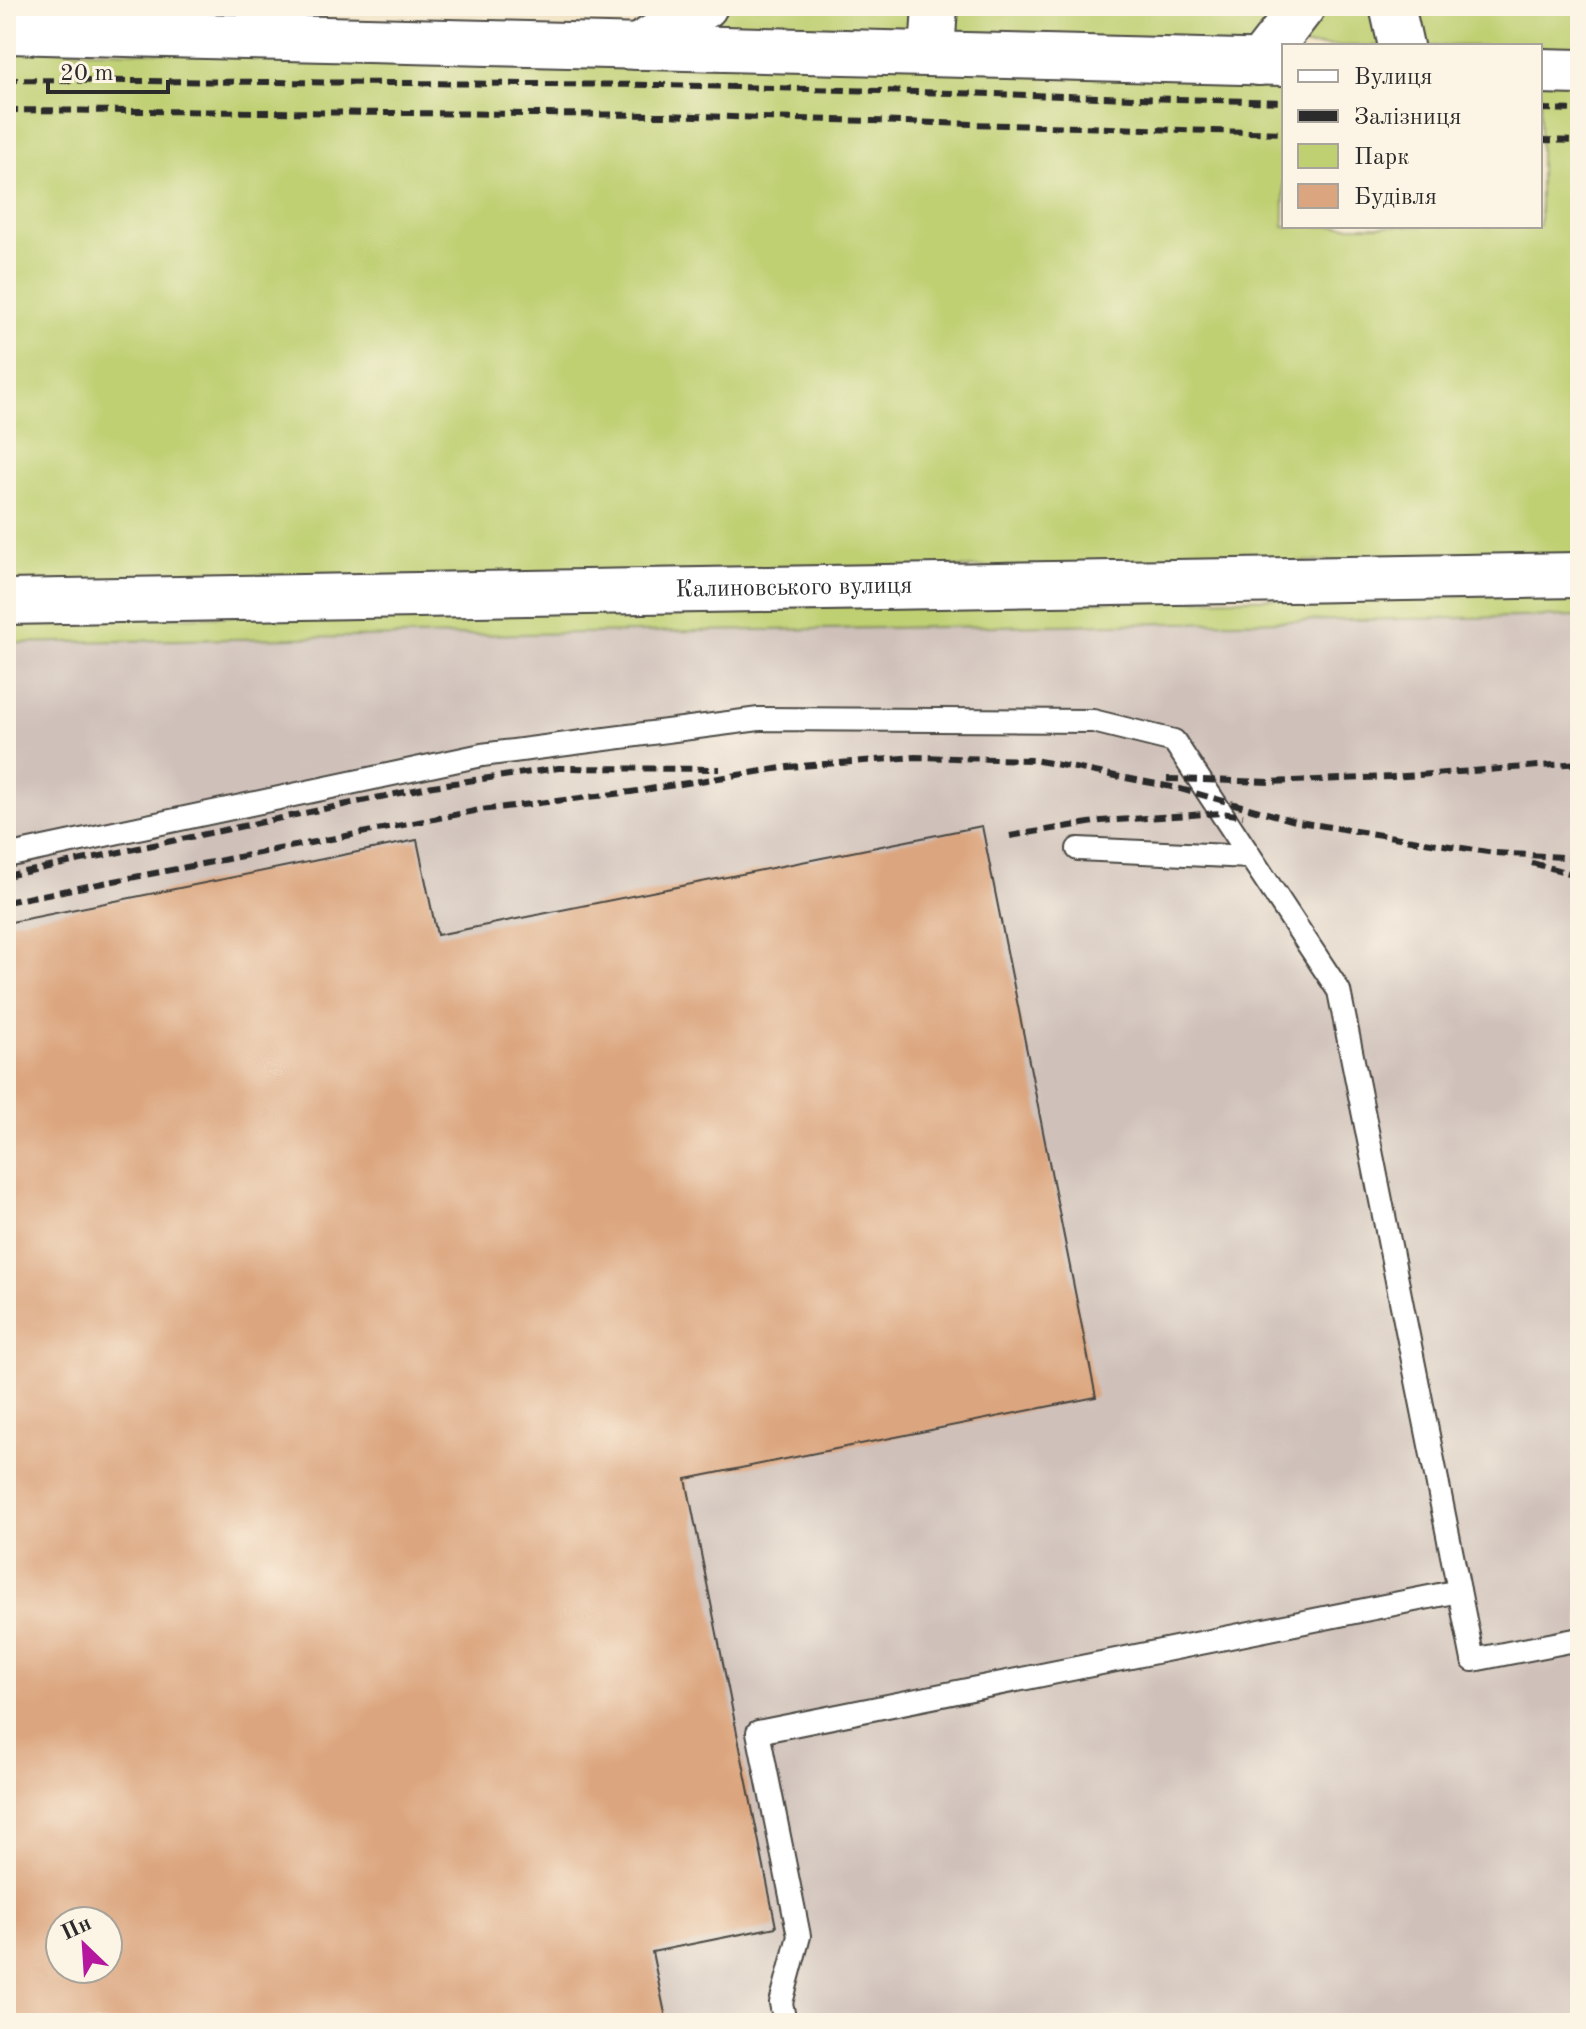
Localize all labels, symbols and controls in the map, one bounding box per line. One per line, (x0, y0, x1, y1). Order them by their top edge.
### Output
scale bar (48, 44, 168, 94)
legend (1282, 44, 1542, 228)
text: 20 m (60, 62, 114, 86)
text: Вулиця (1354, 66, 1433, 90)
text: Залізниця (1354, 106, 1462, 130)
text: Парк (1354, 146, 1409, 170)
text: Будівля (1354, 186, 1437, 210)
street label: Калиновського вулиця (675, 574, 912, 603)
north arrow (44, 1905, 124, 1985)
text: Пн (58, 1912, 95, 1945)

